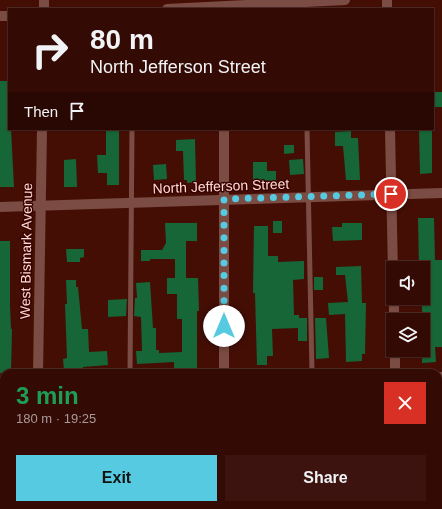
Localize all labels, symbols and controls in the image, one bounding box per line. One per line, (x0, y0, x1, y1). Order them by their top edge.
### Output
icon: right (24, 24, 76, 76)
text: 80 m (90, 24, 154, 55)
text: North Jefferson Street (90, 57, 266, 77)
icon: arrive (66, 100, 88, 122)
text: Then (24, 103, 58, 120)
street label: North Jefferson Street (152, 176, 290, 196)
pin (374, 177, 408, 211)
street label: West Bismark Avenue (17, 182, 35, 319)
icon: arrive (380, 183, 402, 205)
map controls (386, 261, 430, 357)
button: sound (386, 261, 430, 305)
position arrow (203, 305, 245, 347)
button: layers (386, 313, 430, 357)
text: 3 min (16, 382, 79, 409)
button: close (384, 382, 426, 424)
text: 180 m · 19:25 (16, 411, 96, 426)
button: Exit (16, 455, 217, 501)
button: Share (225, 455, 426, 501)

